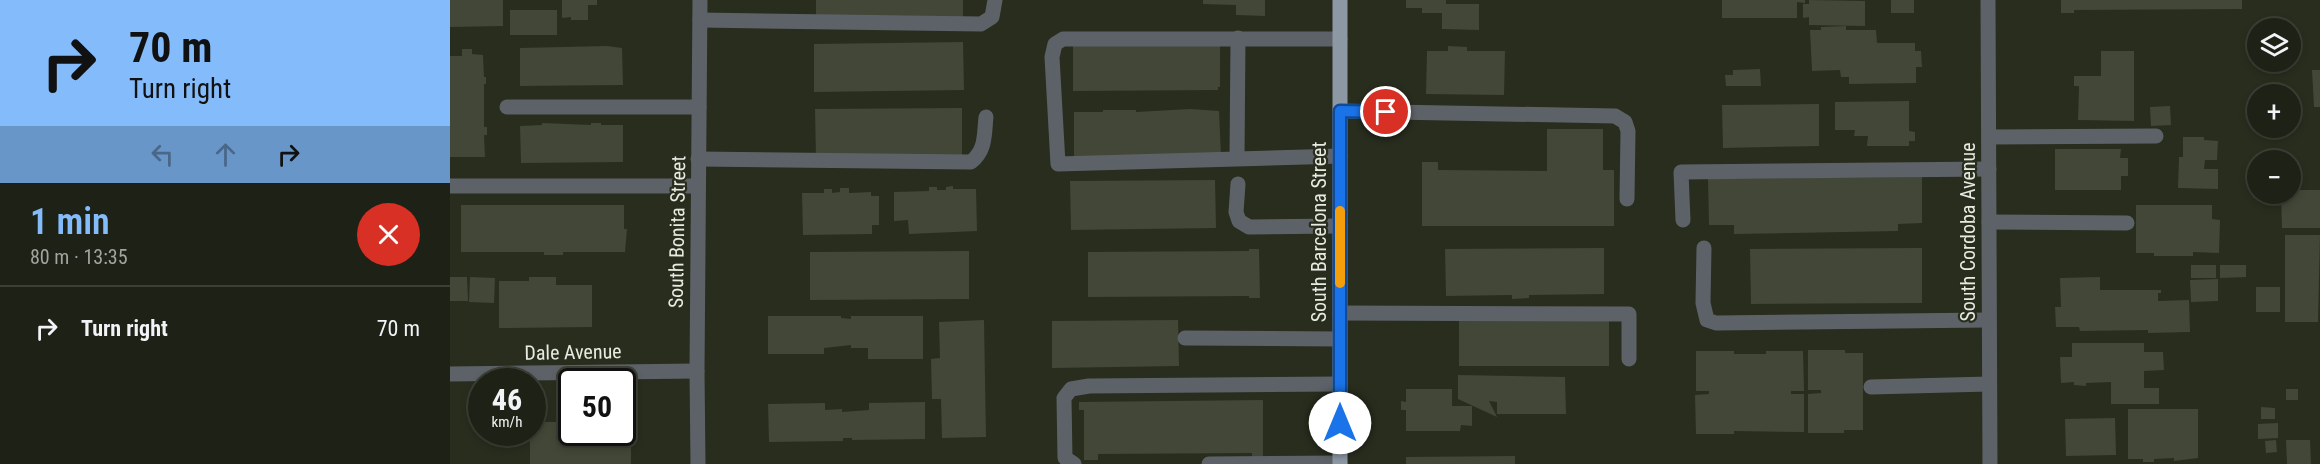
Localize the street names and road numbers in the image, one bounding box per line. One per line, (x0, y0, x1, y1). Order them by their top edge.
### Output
street label: South Barcelona Street (1307, 142, 1331, 322)
street label: South Cordoba Avenue (1956, 142, 1980, 322)
street label: South Bonita Street (664, 156, 690, 308)
street label: Dale Avenue (524, 339, 622, 365)

